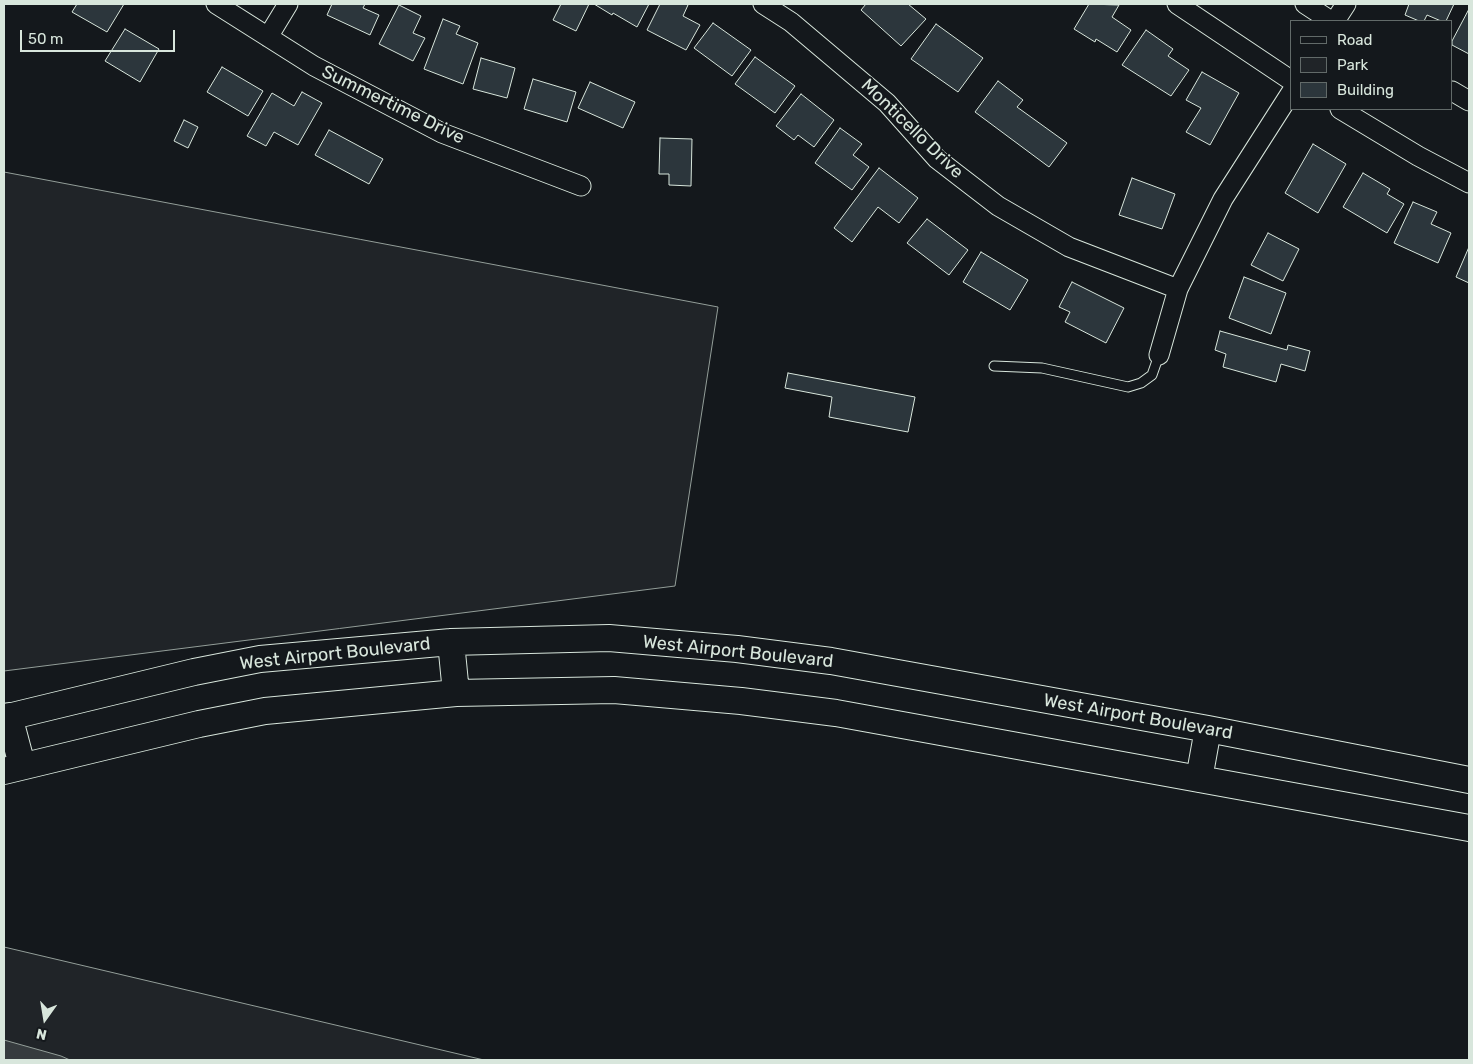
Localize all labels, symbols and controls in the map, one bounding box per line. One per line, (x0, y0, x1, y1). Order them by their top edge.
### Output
scale bar (22, 20, 178, 52)
legend (1290, 20, 1453, 110)
text: 50 m (28, 30, 63, 48)
text: Road (1337, 31, 1373, 49)
text: Park (1337, 56, 1368, 74)
street label: Summertime Drive (318, 61, 468, 149)
street label: Monticello Drive (856, 75, 968, 183)
text: Building (1337, 81, 1394, 99)
street label: West Airport Boulevard (642, 631, 834, 673)
street label: West Airport Boulevard (239, 633, 431, 675)
street label: West Airport Boulevard (1042, 690, 1234, 744)
north arrow (20, 994, 70, 1044)
text: N (35, 1025, 48, 1044)

